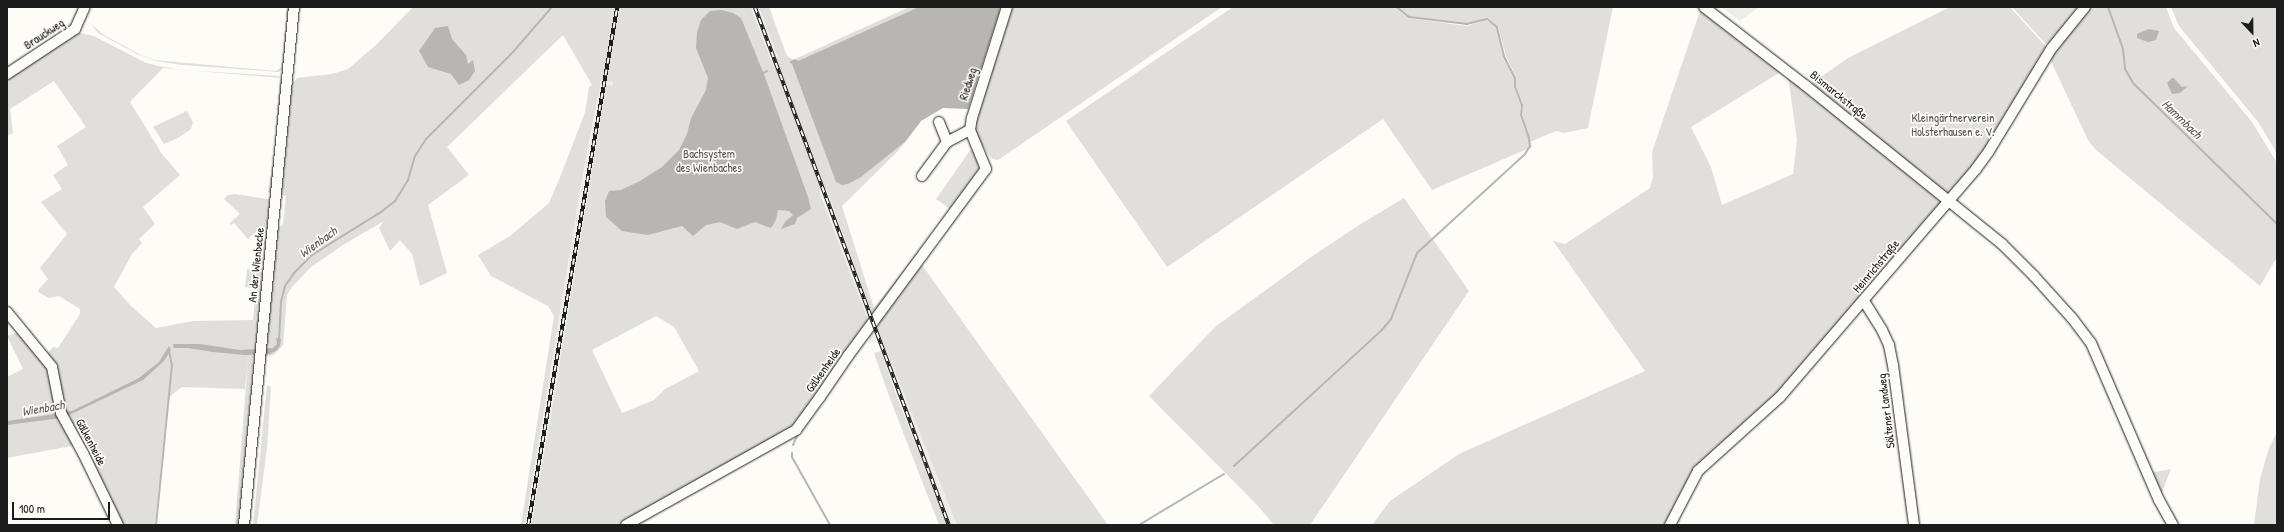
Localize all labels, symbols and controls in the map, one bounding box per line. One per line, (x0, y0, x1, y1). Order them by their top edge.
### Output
north arrow (2232, 12, 2272, 52)
street label: Brauckweg (21, 16, 67, 52)
text: N (2251, 36, 2262, 51)
street label: Riedweg (956, 66, 980, 102)
street label: Bismarckstraße (1807, 67, 1871, 123)
water label: Hammbach (2159, 96, 2205, 142)
park label: Kleingärtnerverein Holsterhausen e. V. (1911, 111, 1995, 139)
park label: Bachsystem des Wienbaches (676, 147, 742, 175)
water label: Wienbach (296, 223, 340, 261)
street label: An der Wienbecke (245, 227, 267, 303)
street label: Heinrichstraße (1850, 237, 1902, 295)
street label: Gälkenheide (803, 345, 843, 395)
street label: Söltener Landweg (1874, 373, 1898, 449)
water label: Wienbach (21, 397, 65, 419)
street label: Gälkenheide (73, 416, 109, 468)
scale bar (14, 494, 112, 520)
text: 100 m (19, 500, 45, 517)

